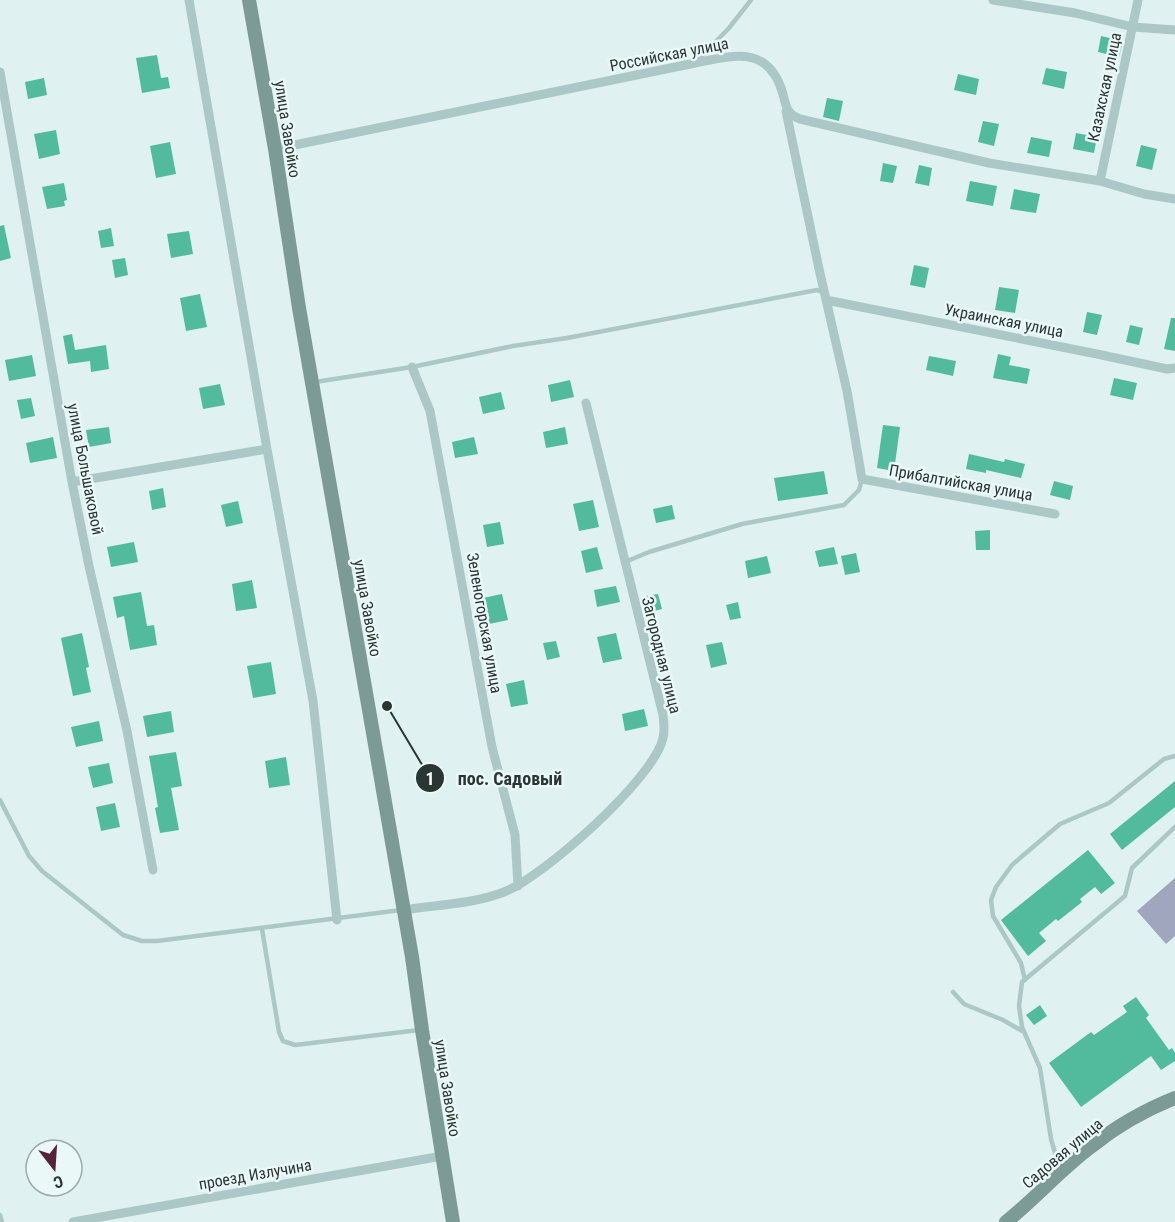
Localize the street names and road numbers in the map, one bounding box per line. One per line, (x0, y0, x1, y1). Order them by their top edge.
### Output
street label: Казахская улица (1084, 31, 1125, 143)
street label: Российская улица (608, 34, 730, 75)
street label: улица Завойко (270, 79, 305, 179)
street label: Украинская улица (943, 300, 1065, 341)
street label: улица Большаковой (63, 402, 108, 536)
street label: Прибалтийская улица (888, 461, 1034, 504)
street label: Зеленогорская улица (463, 551, 506, 695)
street label: улица Завойко (350, 558, 385, 658)
street label: Загородная улица (638, 595, 685, 715)
street label: улица Завойко (430, 1038, 465, 1138)
street label: Садовая улица (1018, 1114, 1106, 1193)
street label: проезд Излучина (197, 1155, 313, 1194)

